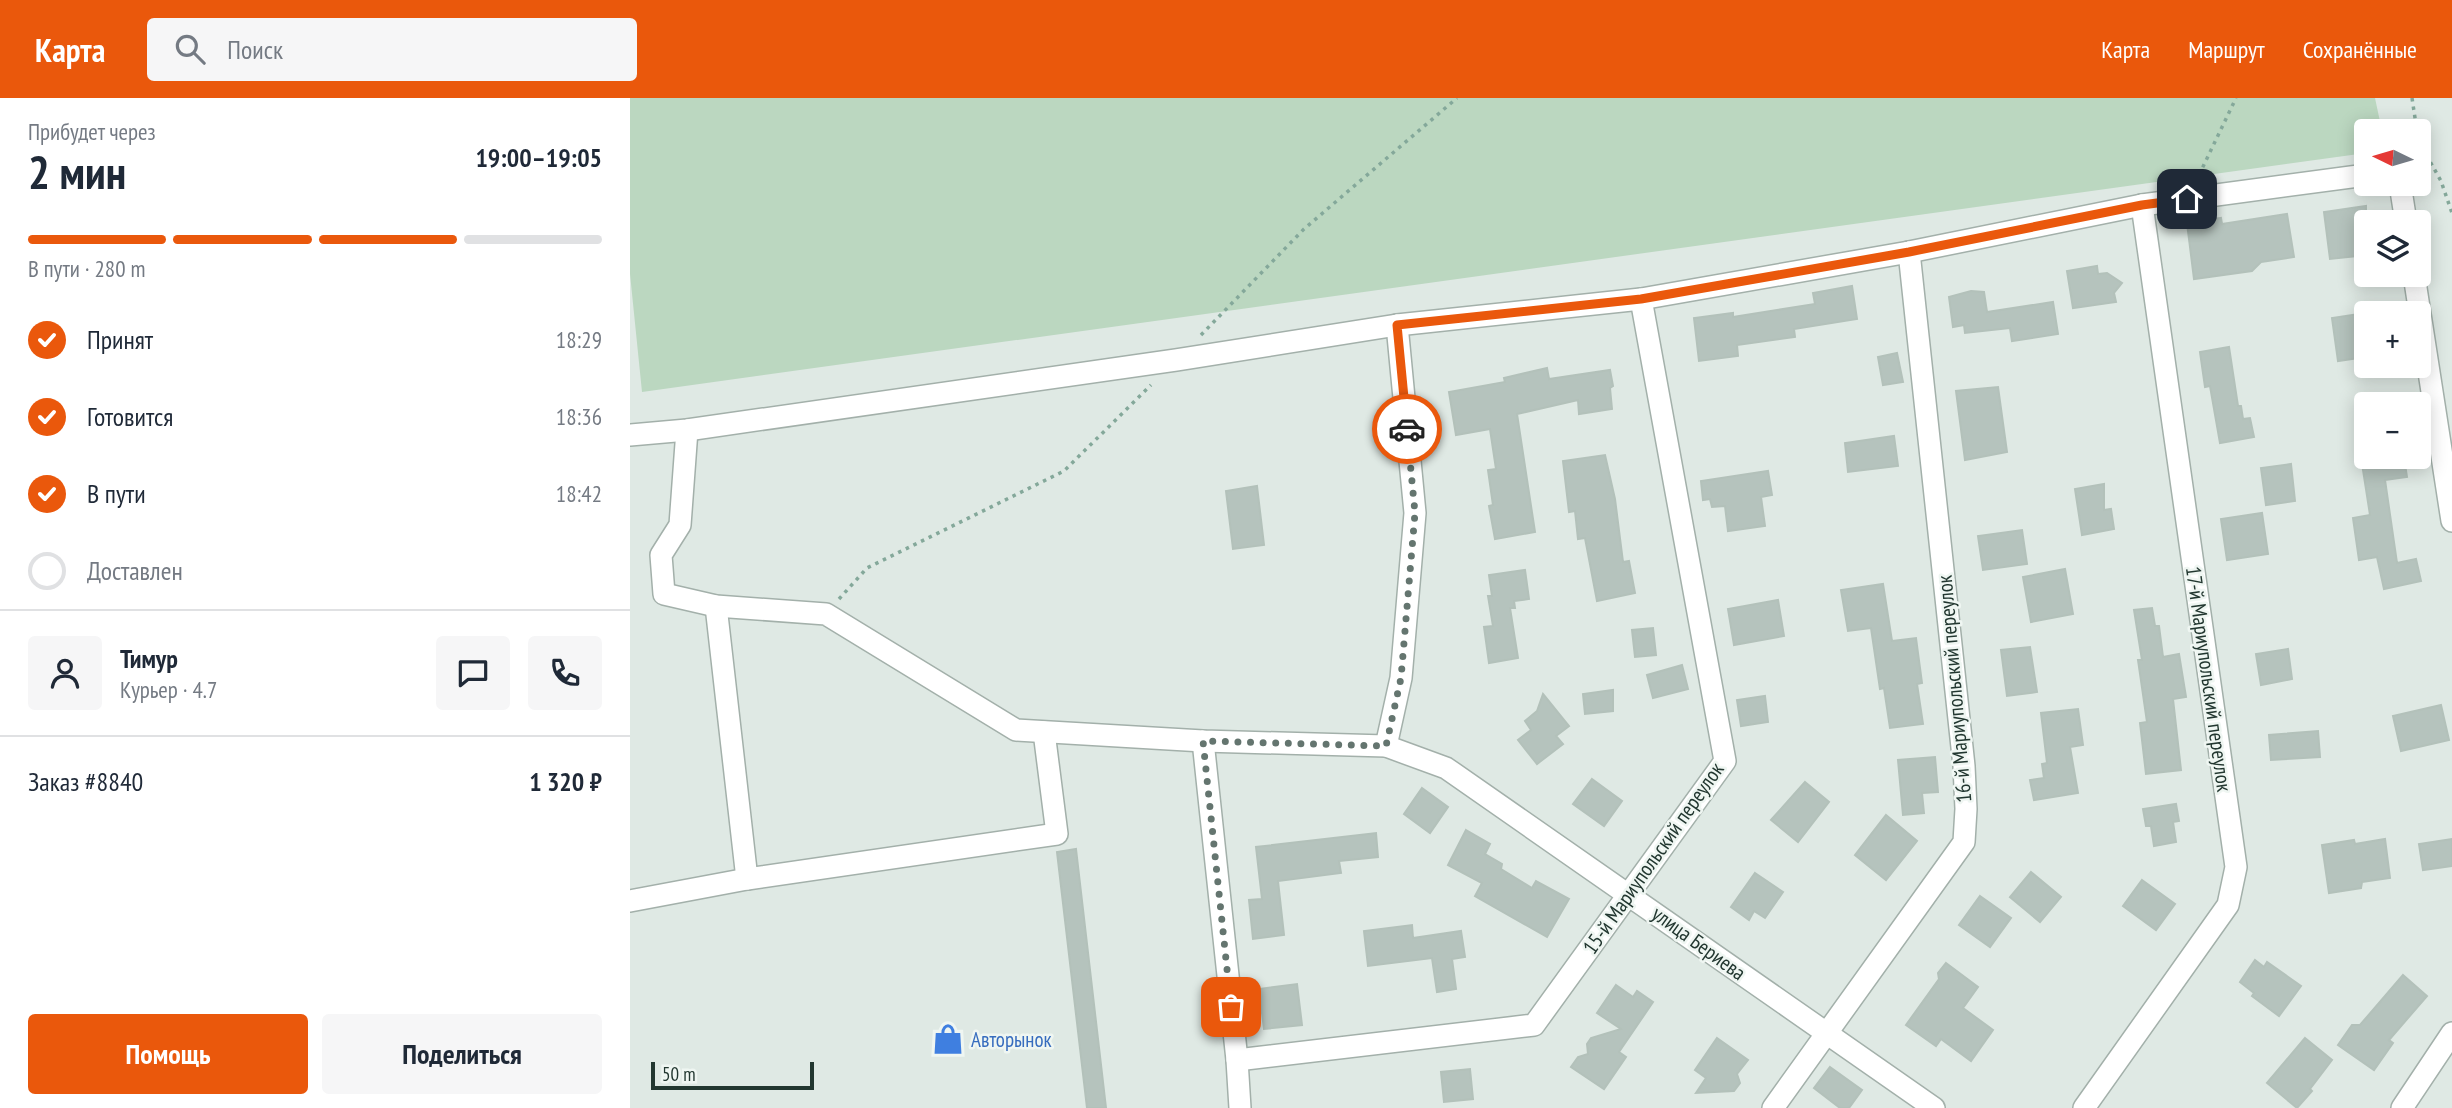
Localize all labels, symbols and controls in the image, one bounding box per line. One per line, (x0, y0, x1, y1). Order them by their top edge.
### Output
search box (147, 18, 637, 81)
text: Карта (35, 28, 105, 71)
icon: search (171, 30, 209, 68)
text: Поиск (227, 33, 283, 66)
text: Карта (2101, 34, 2150, 65)
text: Маршрут (2188, 34, 2265, 65)
text: Сохранённые (2303, 34, 2417, 65)
text: Прибудет через (28, 117, 156, 146)
north arrow (2354, 119, 2431, 196)
map controls (2354, 119, 2431, 469)
text: 19:00–19:05 (475, 141, 602, 174)
text: 2 мин (28, 142, 126, 202)
pin (2157, 169, 2217, 229)
icon: home (2168, 180, 2206, 218)
button: layers (2354, 210, 2431, 287)
text: В пути · 280 m (28, 254, 145, 283)
button: + (2354, 301, 2431, 378)
icon: check (28, 321, 66, 359)
text: Принят (87, 323, 153, 356)
text: 18:29 (556, 325, 602, 354)
button: − (2354, 392, 2431, 469)
courier (1372, 394, 1442, 464)
icon: check (28, 398, 66, 436)
text: Готовится (87, 400, 173, 433)
text: 18:36 (556, 402, 602, 431)
icon: car (1388, 410, 1426, 448)
icon: check (28, 475, 66, 513)
text: В пути (87, 477, 146, 510)
text: 18:42 (556, 479, 602, 508)
text: Доставлен (87, 554, 183, 587)
street label: 17-й Мариупольский переулок (2180, 565, 2238, 793)
street label: 16-й Мариупольский переулок (1931, 574, 1977, 804)
button: person (28, 636, 102, 710)
button: chat (436, 636, 510, 710)
button: phone (528, 636, 602, 710)
text: Тимур (120, 642, 178, 675)
text: Курьер · 4.7 (120, 675, 217, 704)
street label: 15-й Мариупольский переулок (1576, 757, 1730, 959)
text: Заказ #8840 (28, 765, 143, 798)
text: 1 320 ₽ (529, 765, 602, 798)
street label: улица Бериева (1647, 900, 1751, 986)
pin (1201, 977, 1261, 1037)
icon: bag (1212, 988, 1250, 1026)
button: Помощь (28, 1014, 308, 1094)
button: Поделиться (322, 1014, 602, 1094)
shop icon: Авторынок (931, 1022, 965, 1056)
place label: Авторынок (971, 1026, 1052, 1053)
scale bar (651, 1059, 814, 1091)
text: 50 m (662, 1062, 696, 1086)

